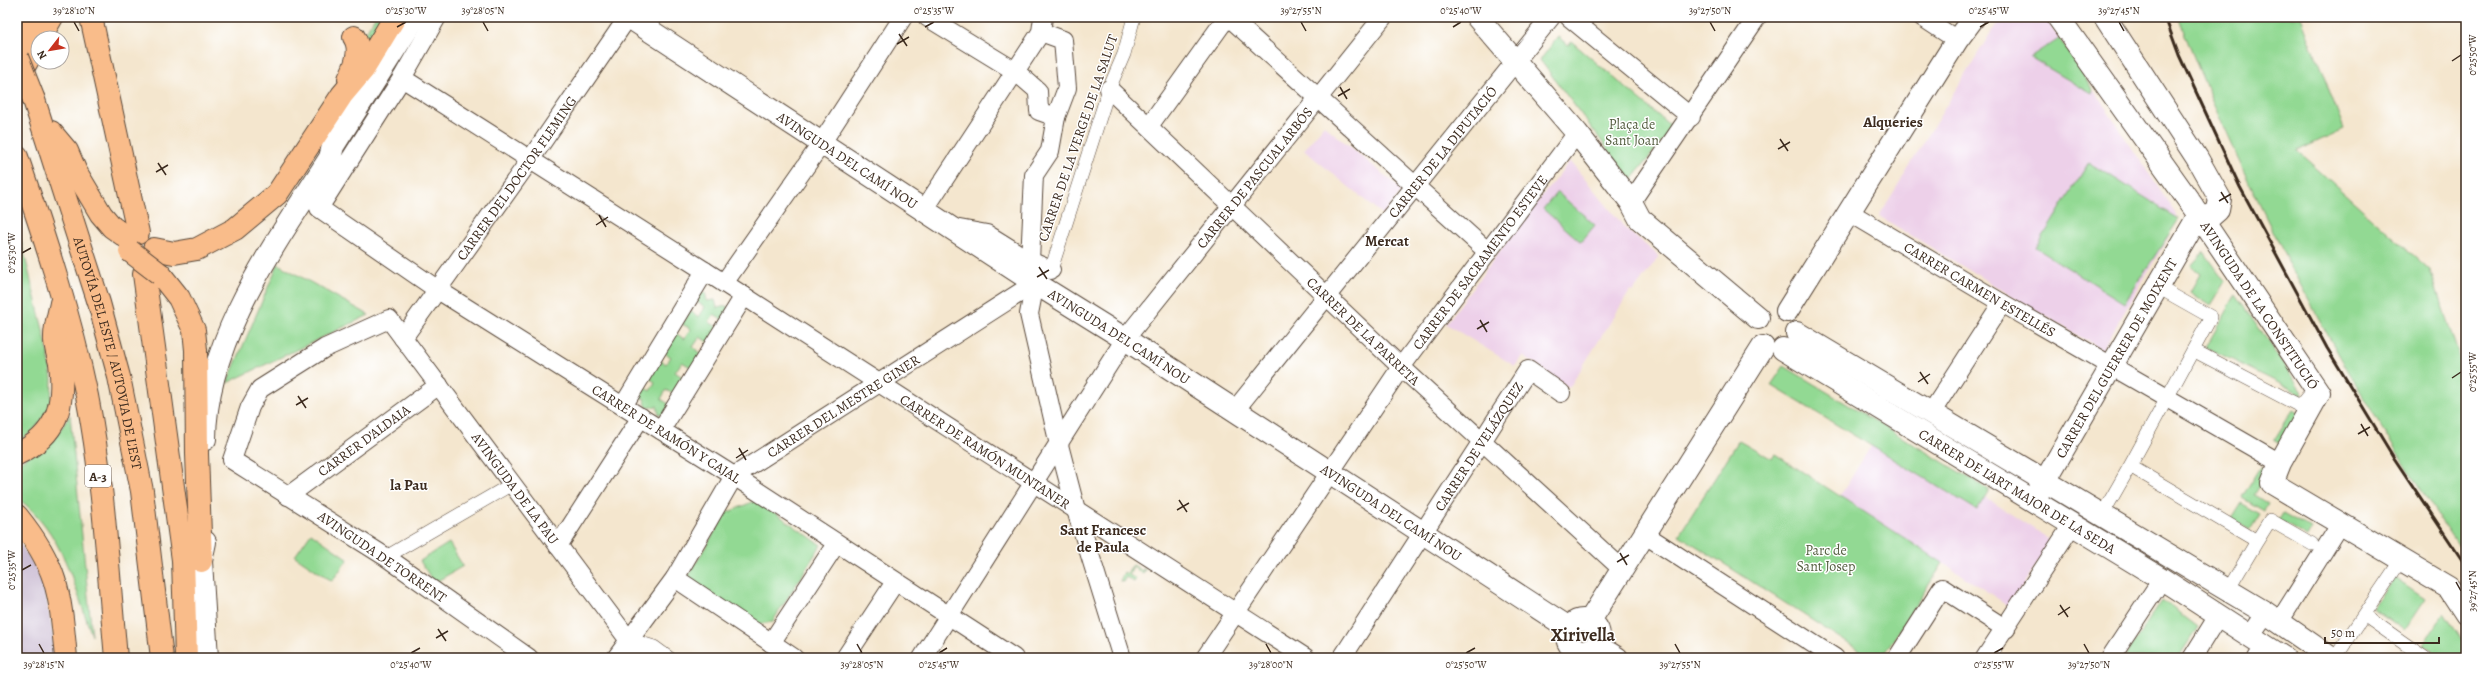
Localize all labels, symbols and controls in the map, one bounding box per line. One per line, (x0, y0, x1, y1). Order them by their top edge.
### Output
text: 39°28'10"N (53, 4, 95, 17)
text: 0°25'30"W (386, 4, 427, 17)
text: 39°28'05"N (462, 4, 504, 17)
text: 0°25'35"W (914, 4, 955, 17)
text: 39°27'55"N (1280, 4, 1322, 17)
text: 0°25'40"W (1440, 4, 1482, 17)
text: 39°27'50"N (1689, 4, 1731, 17)
text: 0°25'45"W (1969, 4, 2010, 17)
text: 39°27'45"N (2098, 4, 2140, 17)
north arrow (30, 30, 70, 70)
street label: CARRER DE LA VERGE DE LA SALUT (1034, 32, 1123, 244)
text: 0°25'50"W (2466, 34, 2479, 76)
text: N (33, 48, 50, 62)
street label: CARRER DE LA DIPUTACIÓ (1384, 82, 1501, 222)
street label: CARRER DEL DOCTOR FLEMING (452, 92, 581, 264)
street label: CARRER DE PASCUAL ARBÓS (1192, 103, 1317, 252)
street label: AVINGUDA DEL CAMÍ NOU (772, 106, 922, 213)
district label: Alqueries (1862, 112, 1923, 132)
park label: Plaça de Sant Joan (1605, 115, 1659, 150)
street label: CARRER DE SACRAMENTO ESTEVE (1408, 171, 1552, 353)
street label: AVINGUDA DE LA CONSTITUCIÓ (2196, 216, 2323, 393)
district label: Mercat (1365, 231, 1409, 251)
text: 0°25'30"W (5, 232, 18, 273)
street label: AUTOVÍA DEL ESTE / AUTOVIA DE L'EST (69, 233, 147, 471)
street label: CARRER CARMEN ESTELLÉS (1900, 237, 2059, 341)
street label: CARRER DEL GUERRER DE MOIXENT (2051, 254, 2182, 461)
street label: CARRER DE LA PARRETA (1303, 273, 1425, 390)
street label: AVINGUDA DEL CAMÍ NOU (1044, 283, 1194, 389)
street label: CARRER DEL MESTRE GINER (763, 350, 924, 462)
text: 0°25'55"W (2466, 351, 2479, 392)
street label: CARRER DE VELÁZQUEZ (1430, 378, 1528, 515)
street label: CARRER DE RAMÓN Y CAJAL (588, 380, 745, 488)
street label: CARRER DE RAMÓN MUNTANER (896, 389, 1075, 514)
street label: CARRER D'ALDAIA (314, 400, 414, 481)
street label: CARRER DE L'ART MAJOR DE LA SEDA (1915, 424, 2120, 559)
street label: AVINGUDA DE LA PAU (467, 428, 564, 548)
street label: AVINGUDA DEL CAMÍ NOU (1316, 459, 1466, 565)
road number: A-3 (85, 465, 111, 487)
district label: la Pau (390, 475, 429, 495)
street label: AVINGUDA DE TORRENT (313, 506, 450, 607)
district label: Sant Francesc de Paula (1060, 520, 1146, 557)
park label: Parc de Sant Josep (1796, 541, 1856, 576)
text: 0°25'35"W (5, 549, 18, 590)
text: 39°27'45"N (2466, 570, 2479, 612)
scale bar (2325, 619, 2439, 645)
district label: Xirivella (1551, 623, 1616, 647)
text: 50 m (2331, 625, 2355, 641)
text: 39°28'15"N (24, 658, 64, 671)
text: 0°25'40"W (390, 658, 432, 671)
text: 39°28'05"N (841, 658, 883, 671)
text: 0°25'45"W (919, 658, 960, 671)
text: 39°28'00"N (1249, 658, 1293, 671)
text: 0°25'50"W (1445, 658, 1487, 671)
text: 39°27'55"N (1659, 658, 1701, 671)
text: 0°25'55"W (1974, 658, 2015, 671)
text: 39°27'50"N (2068, 658, 2110, 671)

